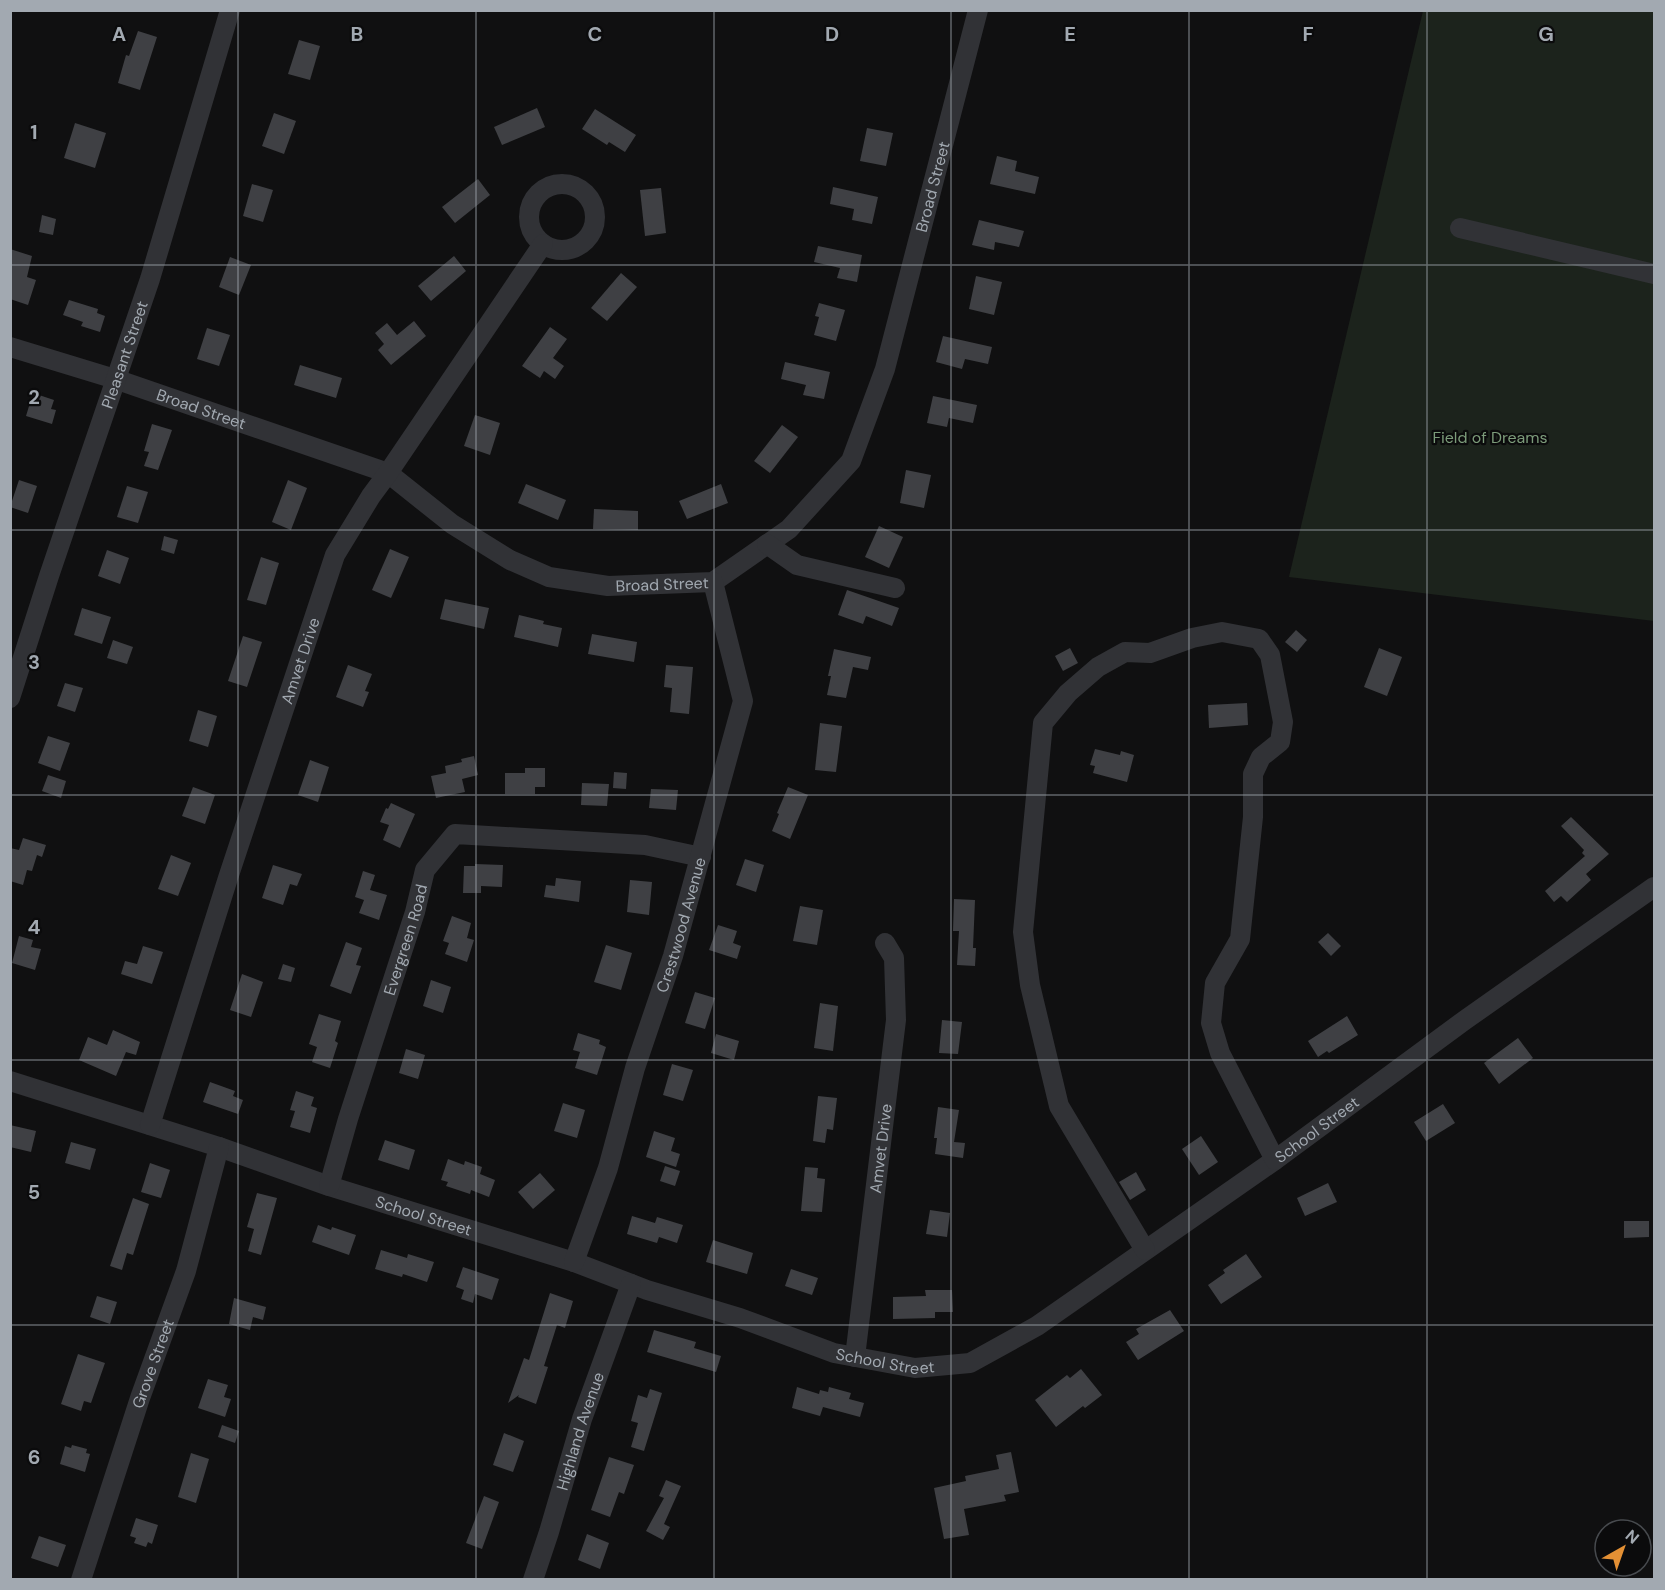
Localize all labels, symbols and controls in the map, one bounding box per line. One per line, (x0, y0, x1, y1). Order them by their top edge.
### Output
text: A (112, 21, 126, 47)
text: B (351, 21, 363, 47)
text: C (588, 21, 602, 47)
text: D (825, 21, 839, 47)
text: E (1064, 21, 1076, 47)
text: F (1302, 21, 1314, 47)
text: G (1538, 21, 1554, 47)
text: 1 (30, 119, 38, 145)
street label: Broad Street (911, 139, 955, 235)
street label: Pleasant Street (97, 298, 153, 411)
text: 2 (28, 384, 40, 410)
street label: Broad Street (154, 384, 249, 434)
park label: Field of Dreams (1432, 427, 1548, 448)
street label: Broad Street (615, 572, 709, 597)
street label: Amvet Drive (276, 615, 325, 707)
text: 3 (28, 649, 40, 675)
street label: Crestwood Avenue (651, 855, 711, 995)
street label: Evergreen Road (379, 882, 432, 998)
text: 4 (28, 914, 41, 940)
street label: School Street (1270, 1092, 1363, 1168)
street label: Amvet Drive (865, 1103, 897, 1195)
text: 5 (28, 1179, 40, 1205)
street label: School Street (373, 1191, 474, 1241)
street label: Grove Street (127, 1316, 179, 1411)
street label: School Street (834, 1344, 935, 1380)
street label: Highland Avenue (552, 1369, 609, 1493)
text: 6 (28, 1444, 40, 1470)
north arrow (1593, 1518, 1653, 1578)
text: N (1621, 1525, 1644, 1549)

